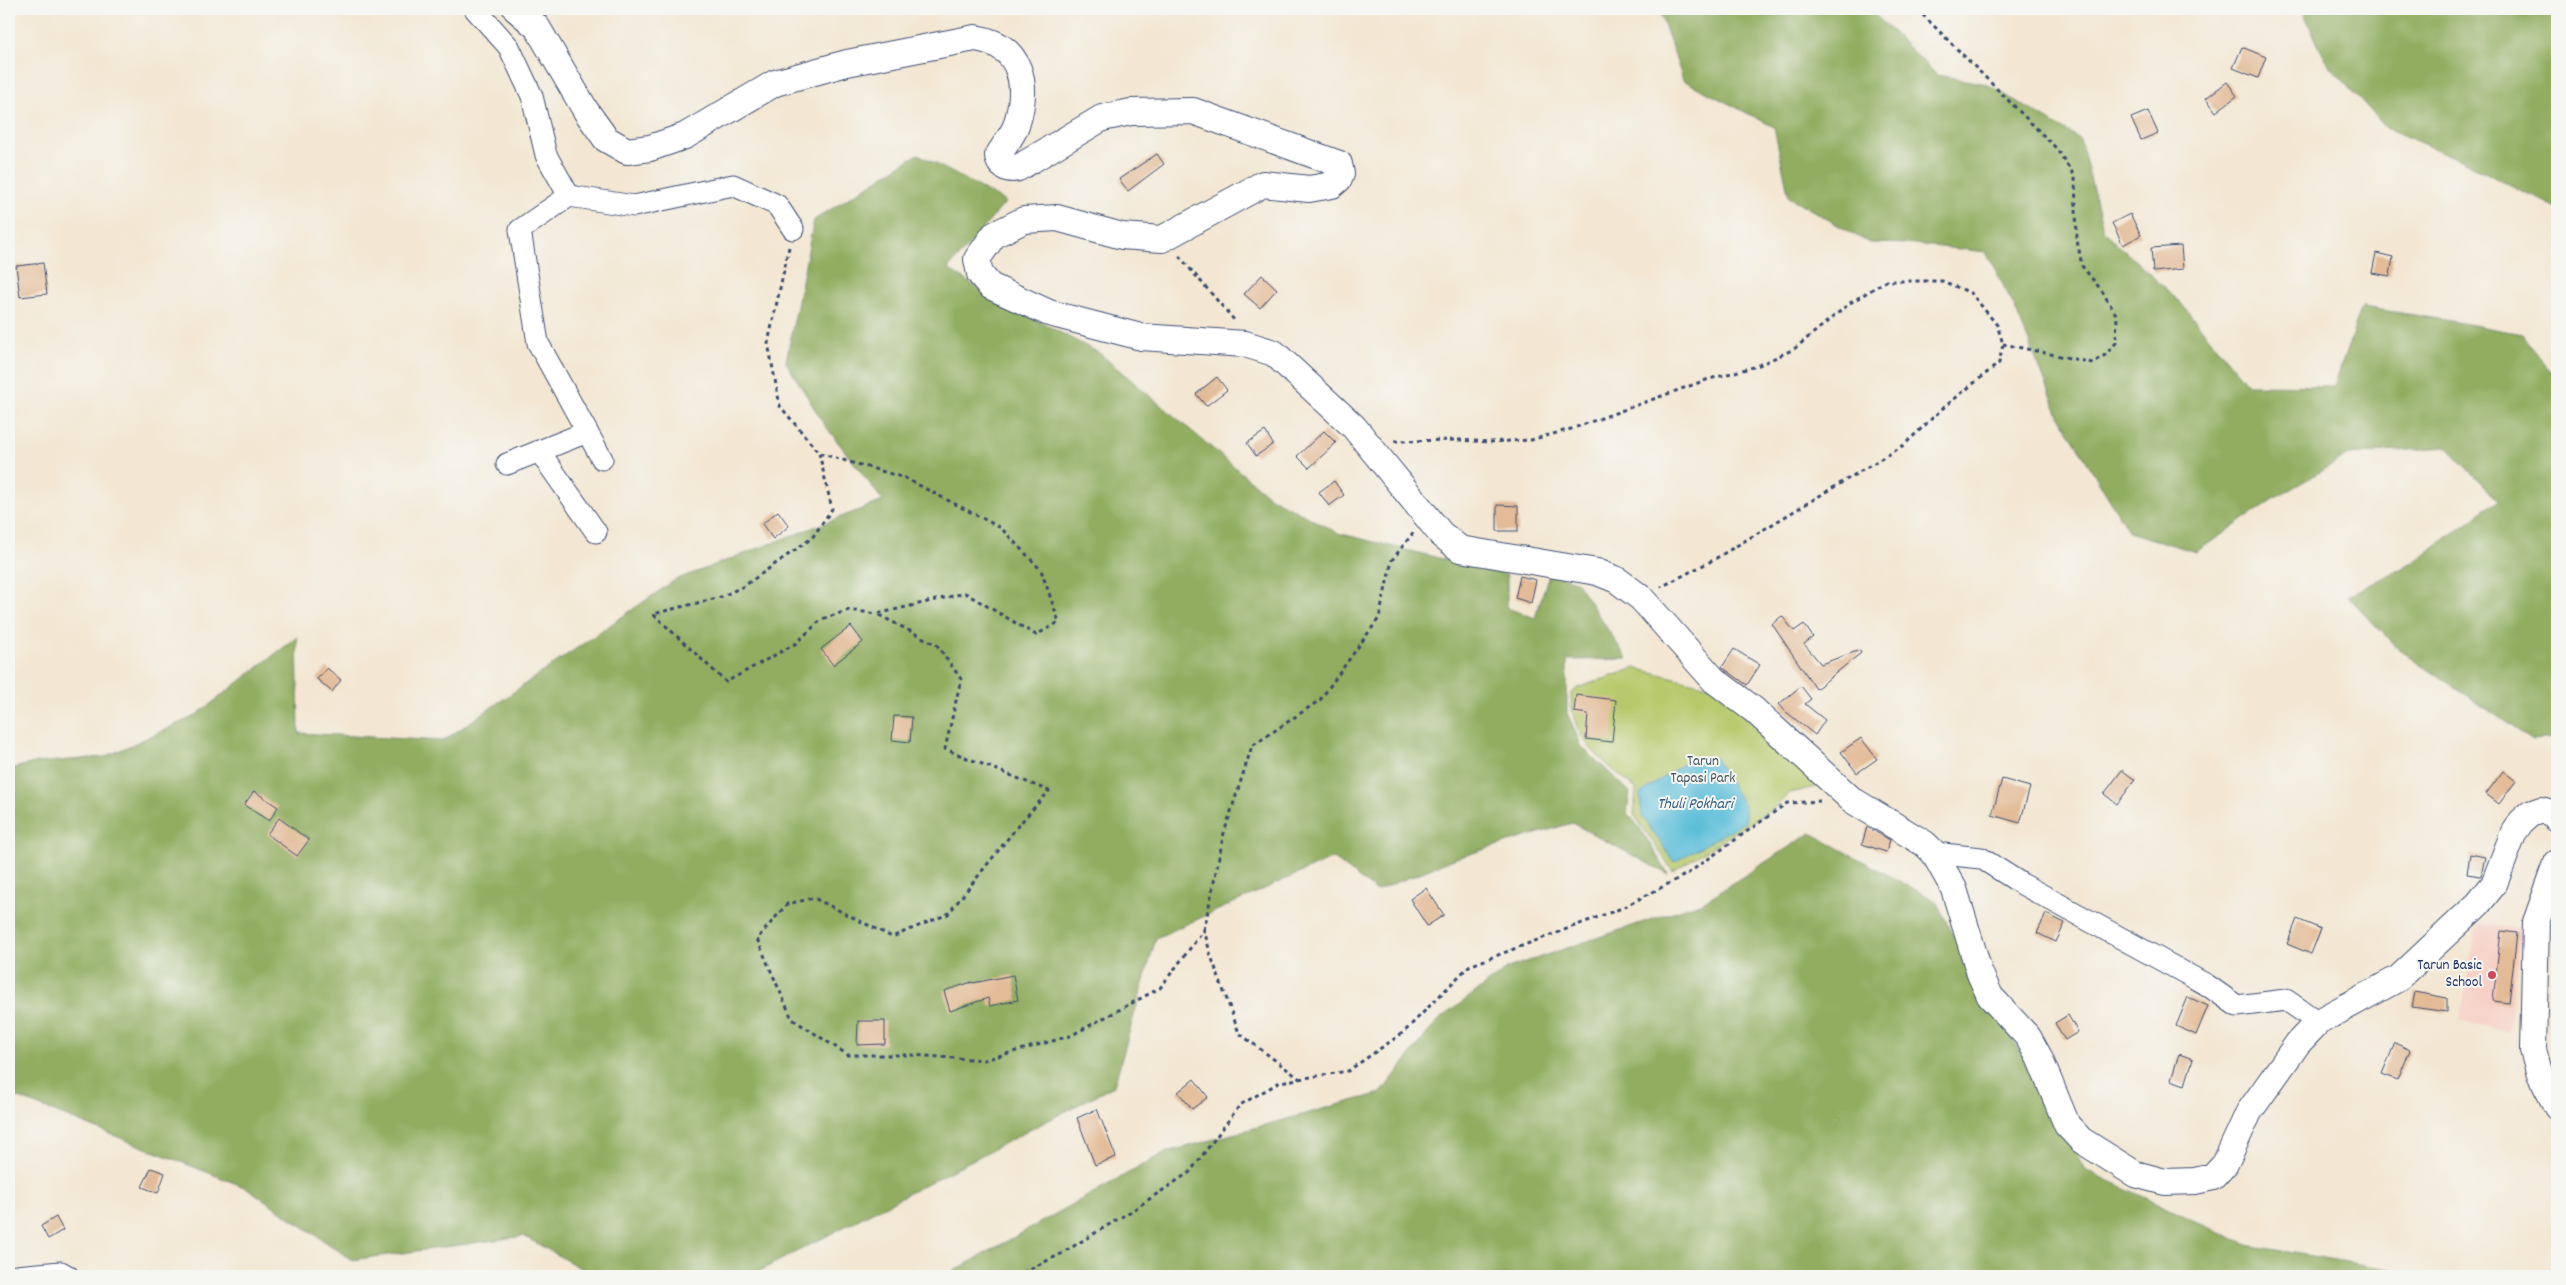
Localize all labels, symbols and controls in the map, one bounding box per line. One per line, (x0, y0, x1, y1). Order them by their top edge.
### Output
park label: Tarun Tapasi Park (1670, 751, 1736, 790)
water label: Thuli Pokhari (1657, 793, 1736, 816)
place label: Tarun Basic School (2417, 955, 2482, 994)
marker: Tarun Basic School (2486, 969, 2498, 981)

